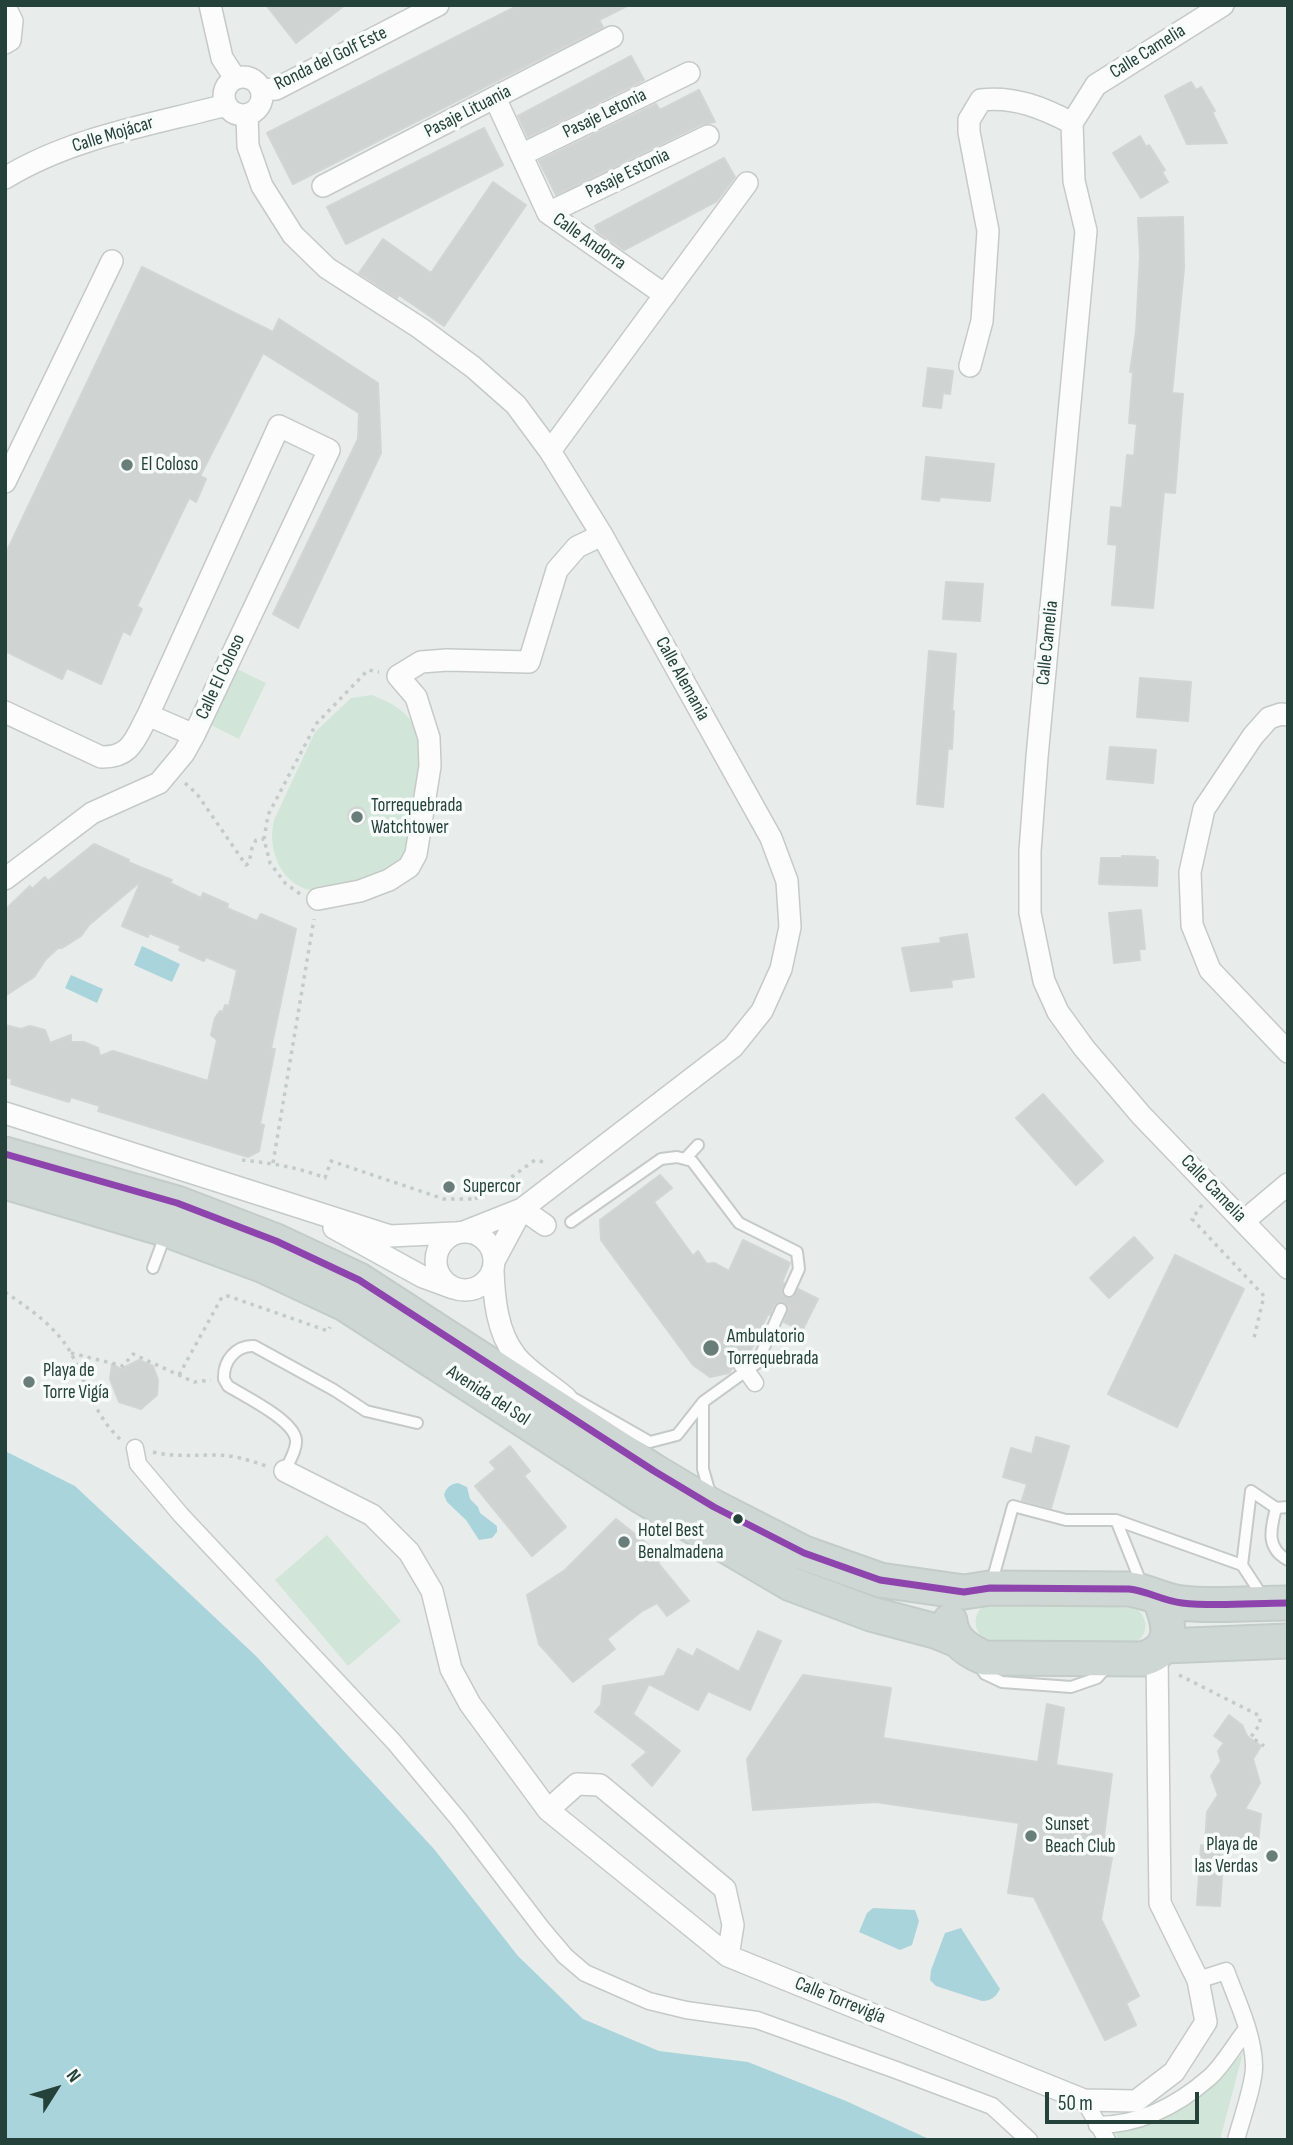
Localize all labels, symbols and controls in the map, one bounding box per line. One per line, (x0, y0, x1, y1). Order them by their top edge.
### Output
street label: Calle Camelia (1106, 20, 1190, 84)
street label: Ronda del Golf Este (271, 22, 391, 96)
street label: Pasaje Lituania (421, 81, 515, 143)
street label: Pasaje Letonia (560, 84, 650, 144)
street label: Calle Mojácar (70, 112, 156, 158)
street label: Pasaje Estonia (582, 144, 674, 204)
street label: Calle Andorra (548, 208, 630, 276)
place label: El Coloso (141, 454, 198, 476)
marker: El Coloso (119, 457, 135, 473)
street label: Calle Camelia (1032, 600, 1064, 686)
street label: Calle El Coloso (191, 631, 251, 723)
street label: Calle Alemania (650, 633, 714, 725)
place label: Torrequebrada Watchtower (371, 795, 463, 839)
marker: Torrequebrada Watchtower (349, 809, 365, 825)
street label: Calle Camelia (1175, 1151, 1251, 1227)
place label: Supercor (463, 1176, 521, 1198)
marker: Supercor (441, 1179, 457, 1195)
place label: Ambulatorio Torrequebrada (727, 1326, 819, 1370)
marker: Ambulatorio Torrequebrada (701, 1338, 721, 1358)
place label: Playa de Torre Vigía (43, 1360, 109, 1404)
street label: Avenida del Sol (442, 1361, 534, 1431)
marker: Playa de Torre Vigía (21, 1374, 37, 1390)
unlabelled marker (731, 1512, 745, 1526)
place label: Hotel Best Benalmadena (638, 1520, 724, 1564)
marker: Hotel Best Benalmadena (616, 1534, 632, 1550)
place label: Sunset Beach Club (1045, 1814, 1116, 1858)
marker: Sunset Beach Club (1023, 1828, 1039, 1844)
place label: Playa de las Verdas (1195, 1834, 1258, 1878)
marker: Playa de las Verdas (1264, 1848, 1280, 1864)
street label: Calle Torrevigía (791, 1973, 889, 2029)
north arrow (21, 2054, 91, 2124)
text: N (61, 2065, 85, 2087)
scale bar (1048, 2078, 1202, 2122)
text: 50 m (1058, 2091, 1093, 2116)

